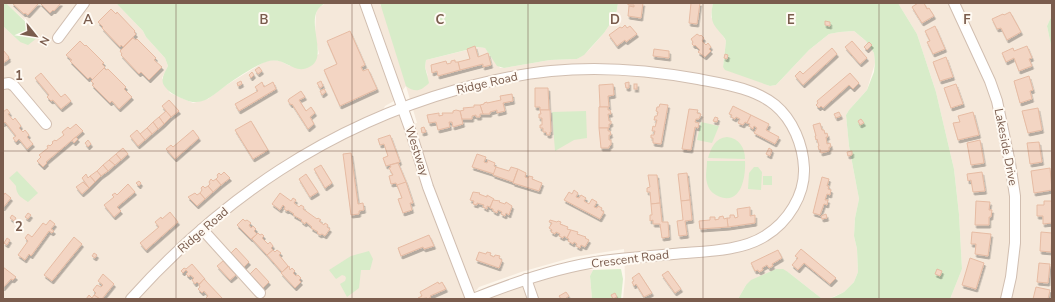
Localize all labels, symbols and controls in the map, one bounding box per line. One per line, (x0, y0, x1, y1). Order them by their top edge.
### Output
text: A (83, 11, 93, 29)
text: B (260, 11, 269, 29)
text: C (436, 11, 445, 29)
text: D (610, 11, 620, 29)
text: E (787, 11, 795, 29)
text: F (963, 11, 971, 29)
north arrow (16, 16, 56, 56)
text: N (36, 33, 53, 48)
text: 1 (15, 67, 23, 85)
street label: Ridge Road (455, 68, 519, 98)
street label: Lakeside Drive (991, 107, 1021, 187)
street label: Westway (401, 124, 433, 179)
street label: Ridge Road (174, 204, 232, 256)
text: 2 (15, 218, 23, 236)
street label: Crescent Road (590, 246, 670, 272)

